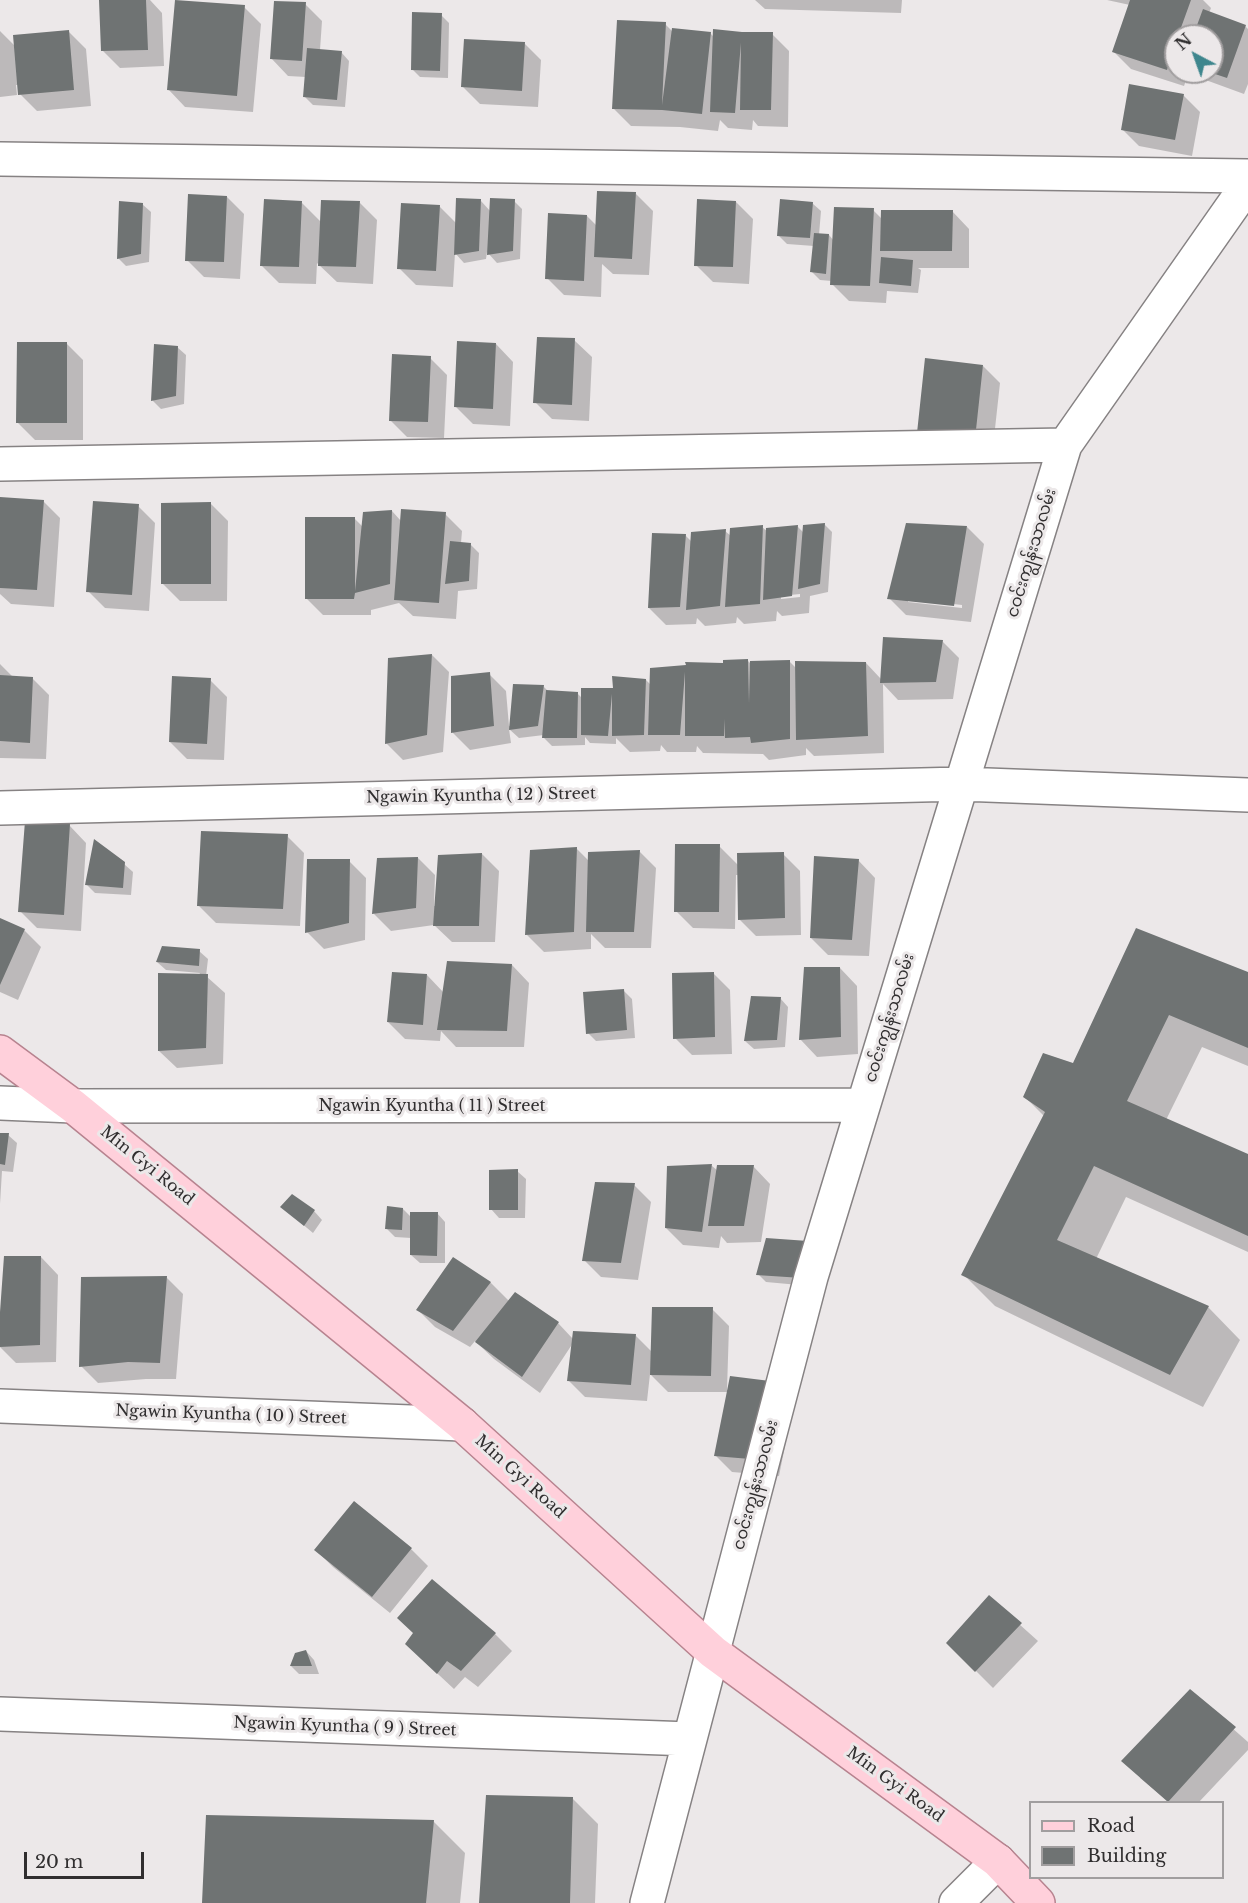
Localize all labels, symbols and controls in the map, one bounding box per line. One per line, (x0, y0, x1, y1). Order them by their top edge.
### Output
north arrow (1164, 24, 1224, 84)
text: N (1171, 29, 1196, 54)
street label: ငဝင်းကျွန်းသာလမ်း (1003, 486, 1061, 620)
street label: Ngawin Kyuntha ( 12 ) Street (366, 784, 596, 808)
street label: ငဝင်းကျွန်းသာလမ်း (861, 951, 919, 1085)
street label: Ngawin Kyuntha ( 11 ) Street (318, 1096, 546, 1116)
street label: Min Gyi Road (96, 1122, 198, 1210)
street label: Ngawin Kyuntha ( 10 ) Street (115, 1401, 347, 1429)
street label: ငဝင်းကျွန်းသာလမ်း (729, 1418, 783, 1552)
street label: Min Gyi Road (471, 1431, 569, 1523)
street label: Ngawin Kyuntha ( 9 ) Street (233, 1714, 457, 1740)
street label: Min Gyi Road (843, 1743, 947, 1827)
legend (1029, 1801, 1224, 1879)
text: Road (1087, 1815, 1135, 1837)
scale bar (27, 1840, 147, 1878)
text: Building (1087, 1845, 1166, 1867)
text: 20 m (35, 1851, 83, 1873)

